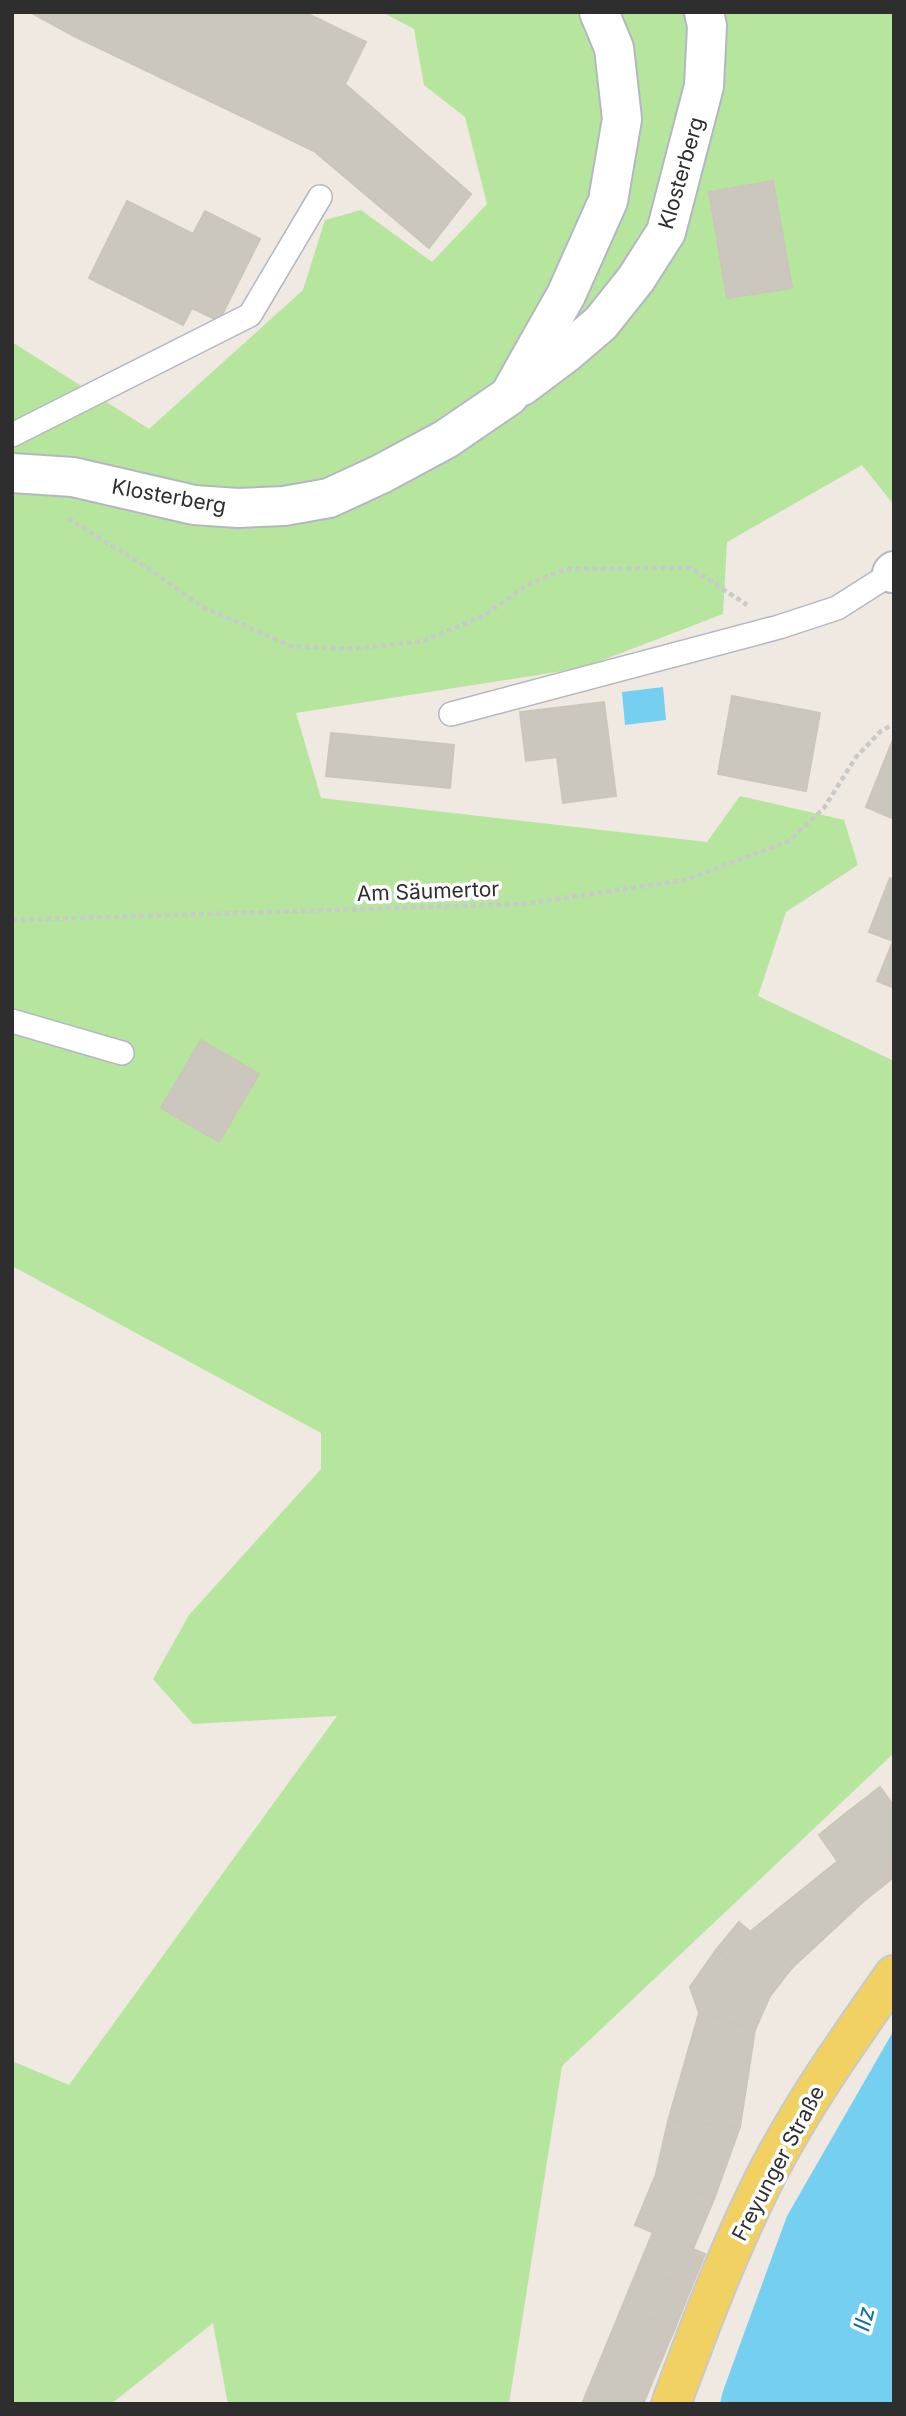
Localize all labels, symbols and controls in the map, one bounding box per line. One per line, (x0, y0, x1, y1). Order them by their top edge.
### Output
street label: Klosterberg (653, 114, 709, 232)
street label: Klosterberg (110, 474, 228, 518)
street label: Am Säumertor (356, 876, 500, 906)
street label: Freyunger Straße (727, 2081, 829, 2245)
water label: Ilz (847, 2303, 881, 2334)

